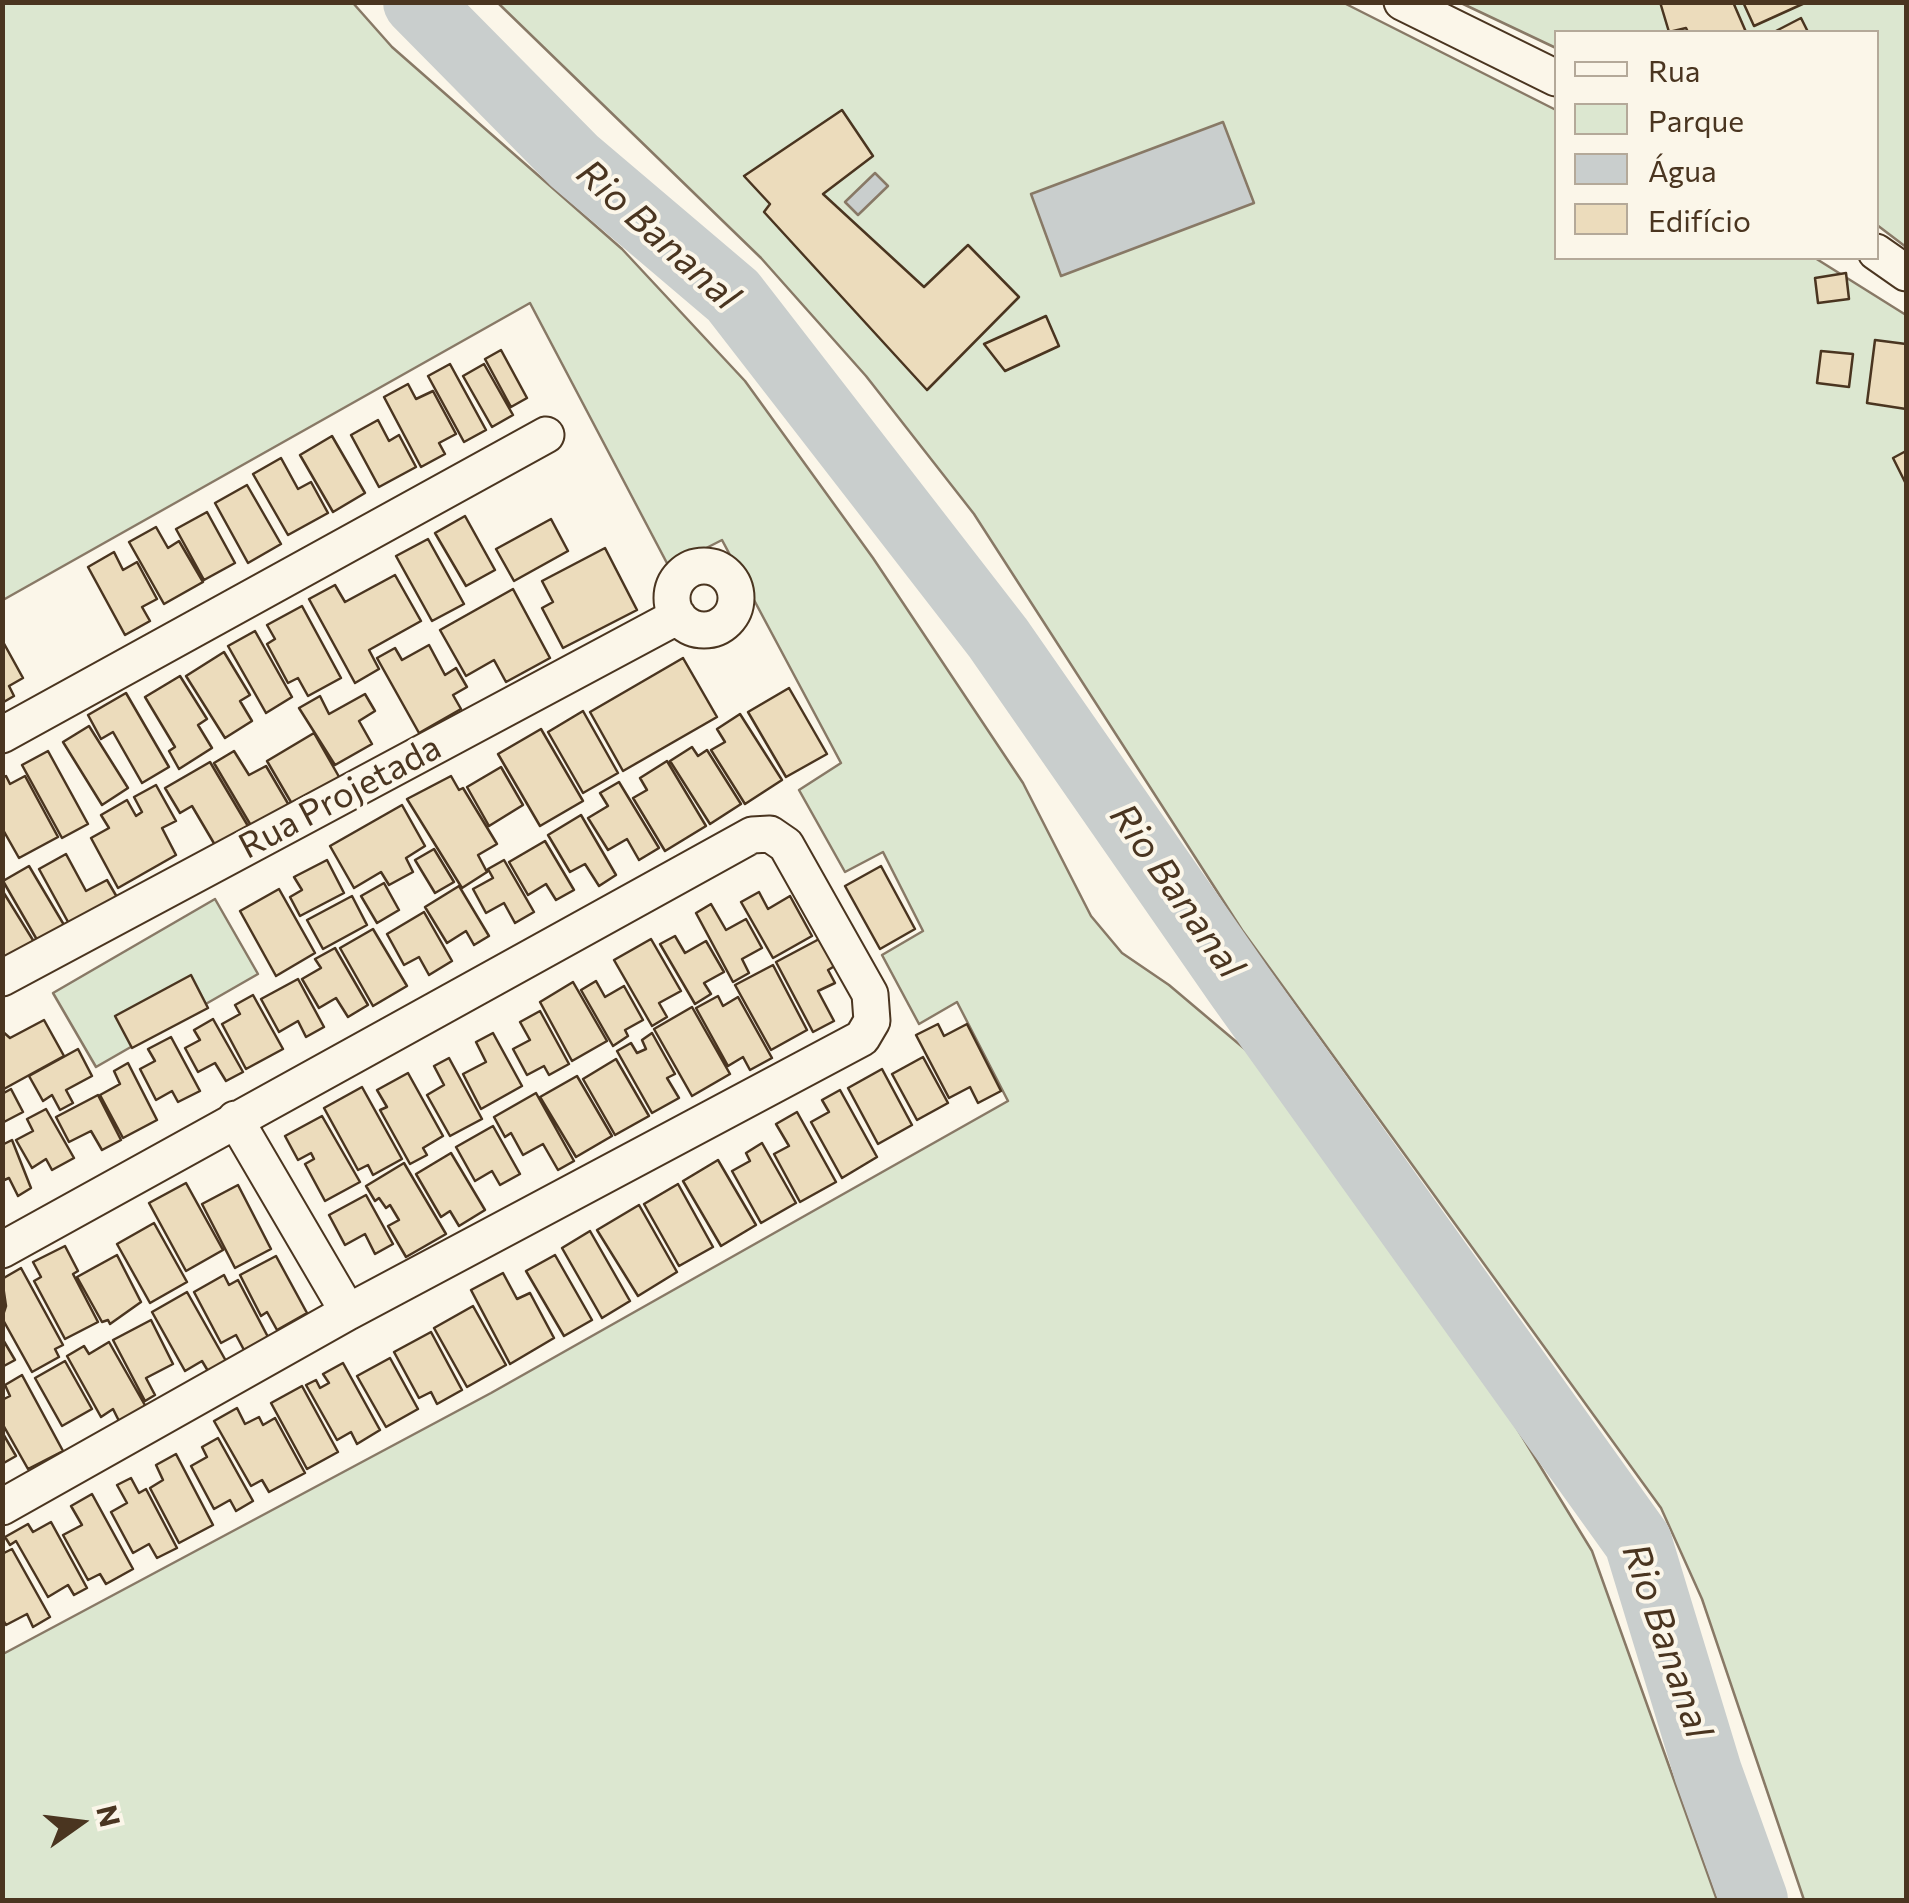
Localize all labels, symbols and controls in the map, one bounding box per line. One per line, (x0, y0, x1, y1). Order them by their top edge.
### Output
legend (1554, 30, 1879, 260)
text: Rua (1648, 51, 1700, 88)
text: Parque (1648, 101, 1744, 138)
water label: Rio Bananal (567, 150, 749, 320)
text: Água (1648, 151, 1717, 188)
text: Edifício (1648, 201, 1751, 238)
street label: Rua Projetada (232, 726, 448, 868)
water label: Rio Bananal (1100, 795, 1254, 987)
water label: Rio Bananal (1612, 1538, 1722, 1744)
north arrow (30, 1773, 130, 1873)
text: N (90, 1801, 128, 1830)

